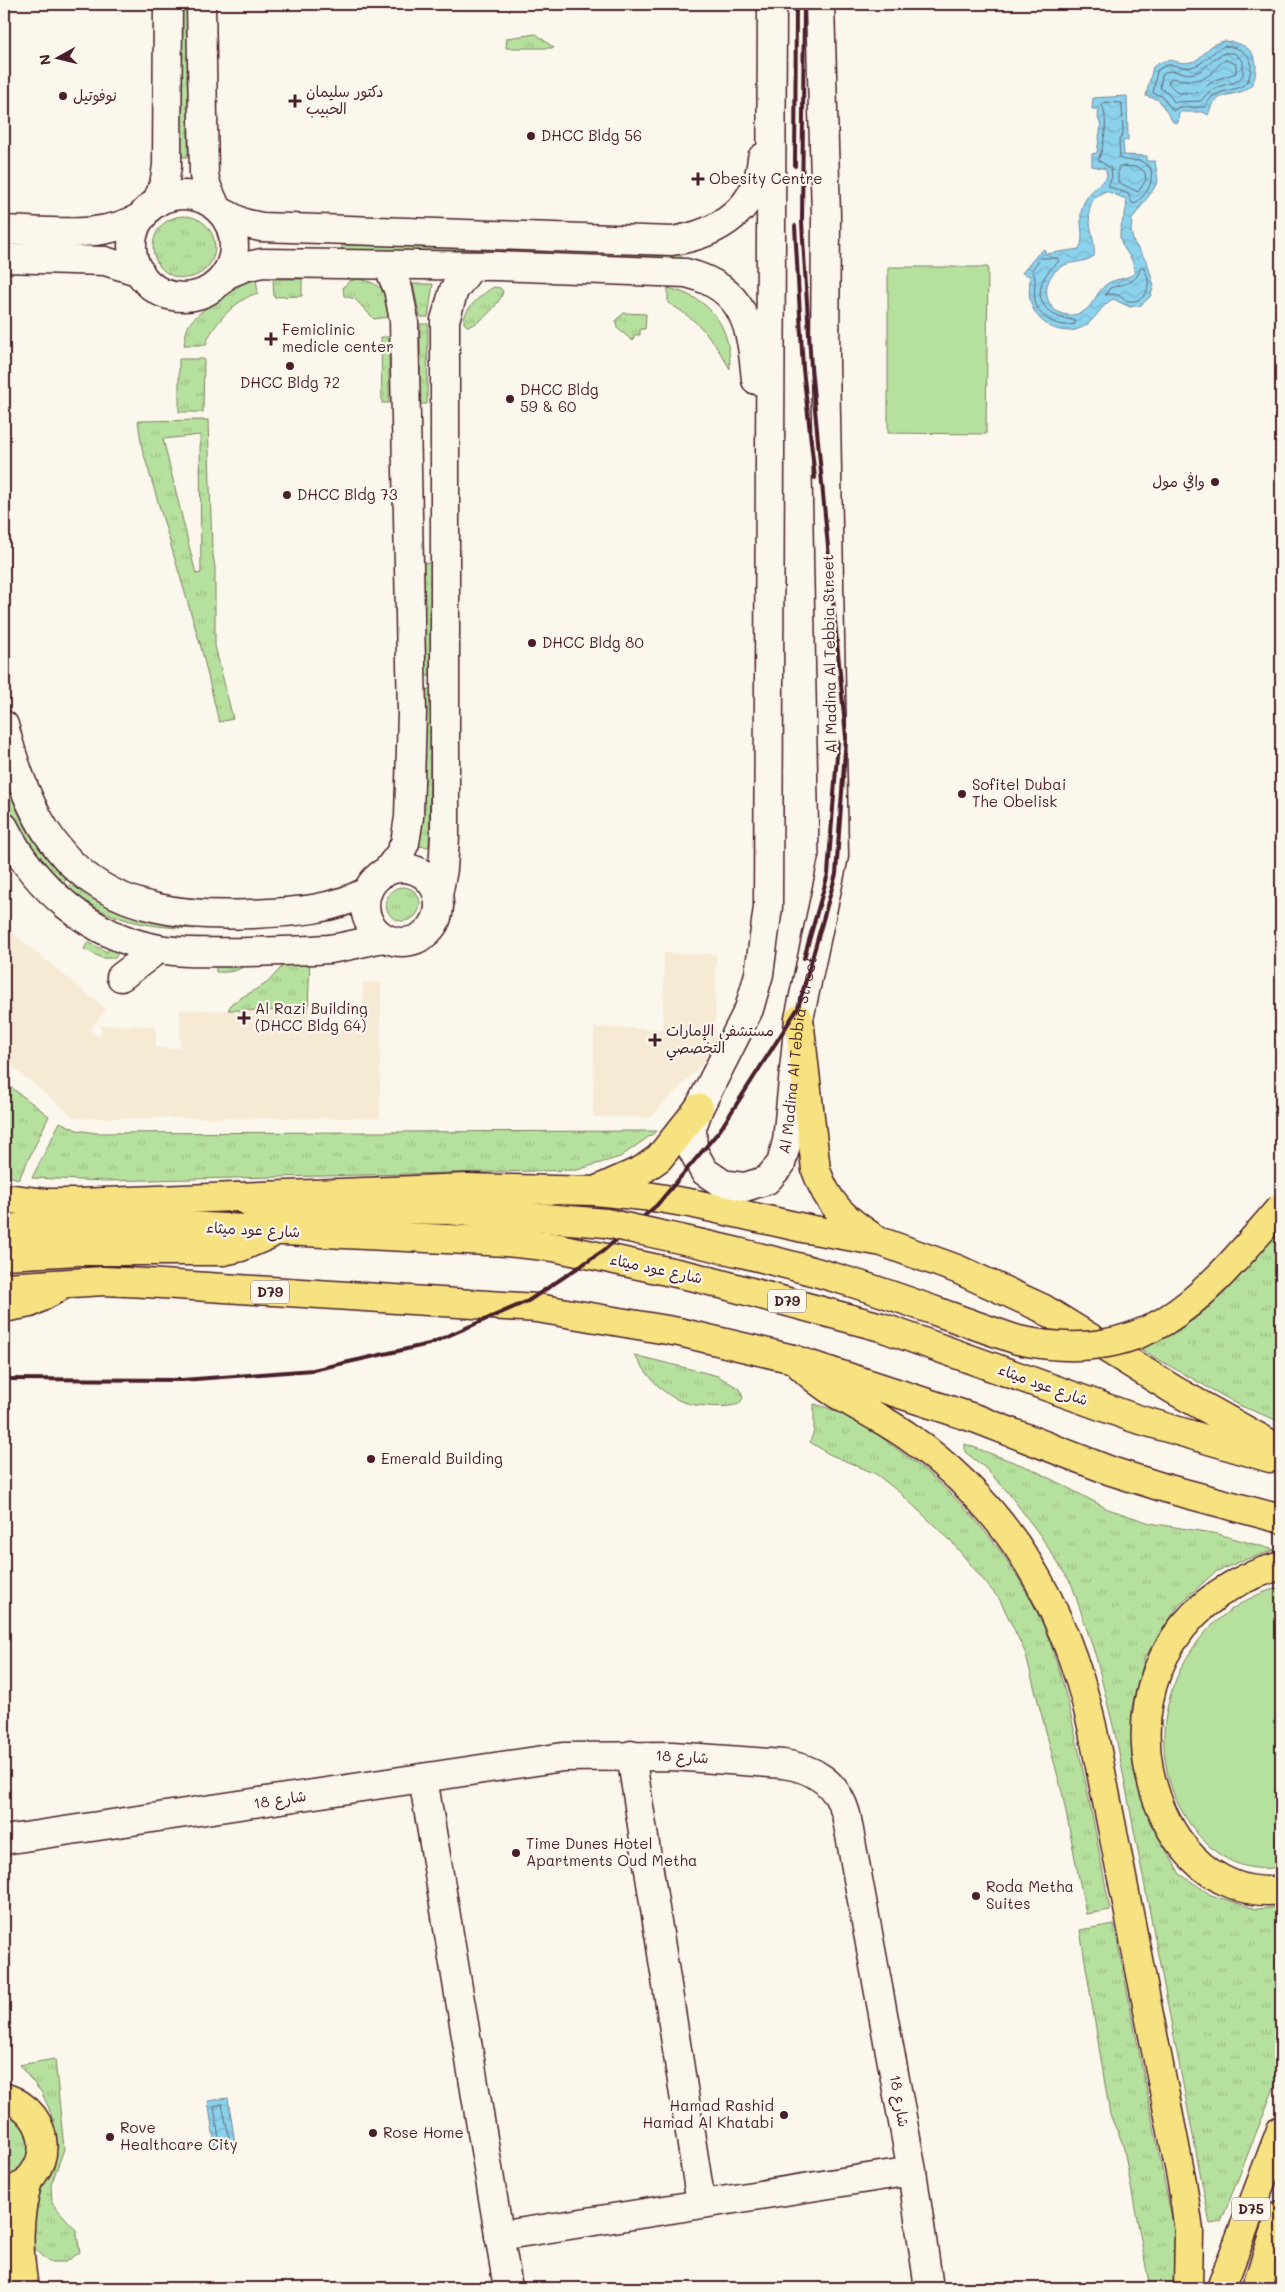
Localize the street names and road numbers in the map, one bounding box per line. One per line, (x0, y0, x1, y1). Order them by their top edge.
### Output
street label: Al Madina Al Tebbia Street (817, 554, 841, 754)
street label: Al Madina Al Tebbia Street (773, 954, 821, 1156)
street label: شارع عود ميثاء (205, 1217, 301, 1242)
street label: شارع عود ميثاء (608, 1248, 704, 1289)
road number: D79 (251, 1280, 289, 1304)
road number: D79 (768, 1290, 806, 1312)
street label: شارع عود ميثاء (995, 1359, 1091, 1411)
street label: شارع 18 (655, 1745, 709, 1768)
street label: شارع 18 (252, 1785, 308, 1814)
street label: شارع 18 (885, 2073, 914, 2129)
road number: D75 (1232, 2198, 1270, 2220)

